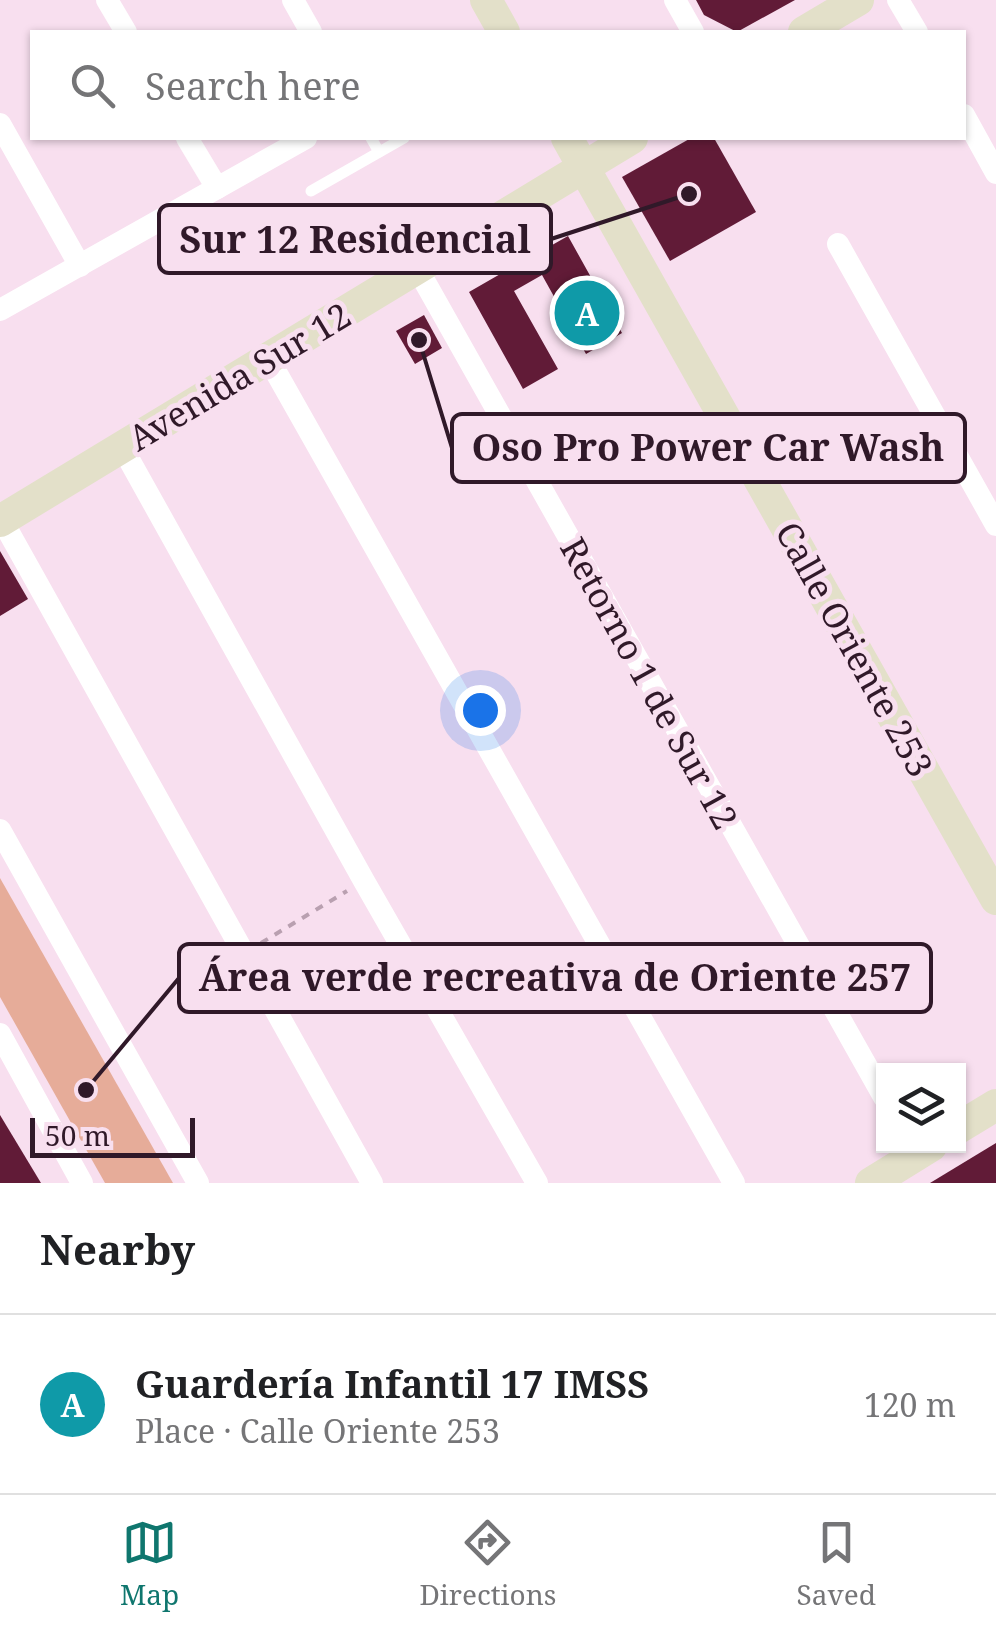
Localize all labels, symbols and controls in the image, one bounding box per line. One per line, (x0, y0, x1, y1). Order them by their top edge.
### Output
search box (30, 30, 966, 140)
icon: search (65, 58, 120, 113)
text: Search here (145, 59, 361, 111)
callout: Sur 12 Residencial (159, 205, 551, 273)
text: Sur 12 Residencial (179, 212, 531, 264)
pin: A (554, 276, 620, 350)
street label: Avenida Sur 12 (119, 291, 359, 461)
callout: Oso Pro Power Car Wash (452, 414, 965, 482)
text: Oso Pro Power Car Wash (472, 420, 944, 472)
street label: Calle Oriente 253 (765, 513, 945, 785)
street label: Retorno 1 de Sur 12 (550, 529, 750, 837)
your location (455, 685, 506, 736)
callout: Área verde recreativa de Oriente 257 (179, 944, 931, 1012)
text: Área verde recreativa de Oriente 257 (199, 950, 911, 1002)
map controls (876, 1063, 966, 1153)
button: layers (876, 1063, 966, 1153)
scale bar (30, 1113, 195, 1158)
text: 50 m (45, 1116, 110, 1154)
text: Nearby (40, 1220, 195, 1277)
text: Guardería Infantil 17 IMSS (135, 1357, 649, 1409)
text: A (60, 1383, 85, 1426)
text: 120 m (864, 1383, 956, 1426)
text: Place · Calle Oriente 253 (135, 1409, 500, 1452)
tab: Map (120, 1515, 179, 1613)
tab: Directions (419, 1515, 556, 1613)
tab: Saved (797, 1515, 876, 1613)

